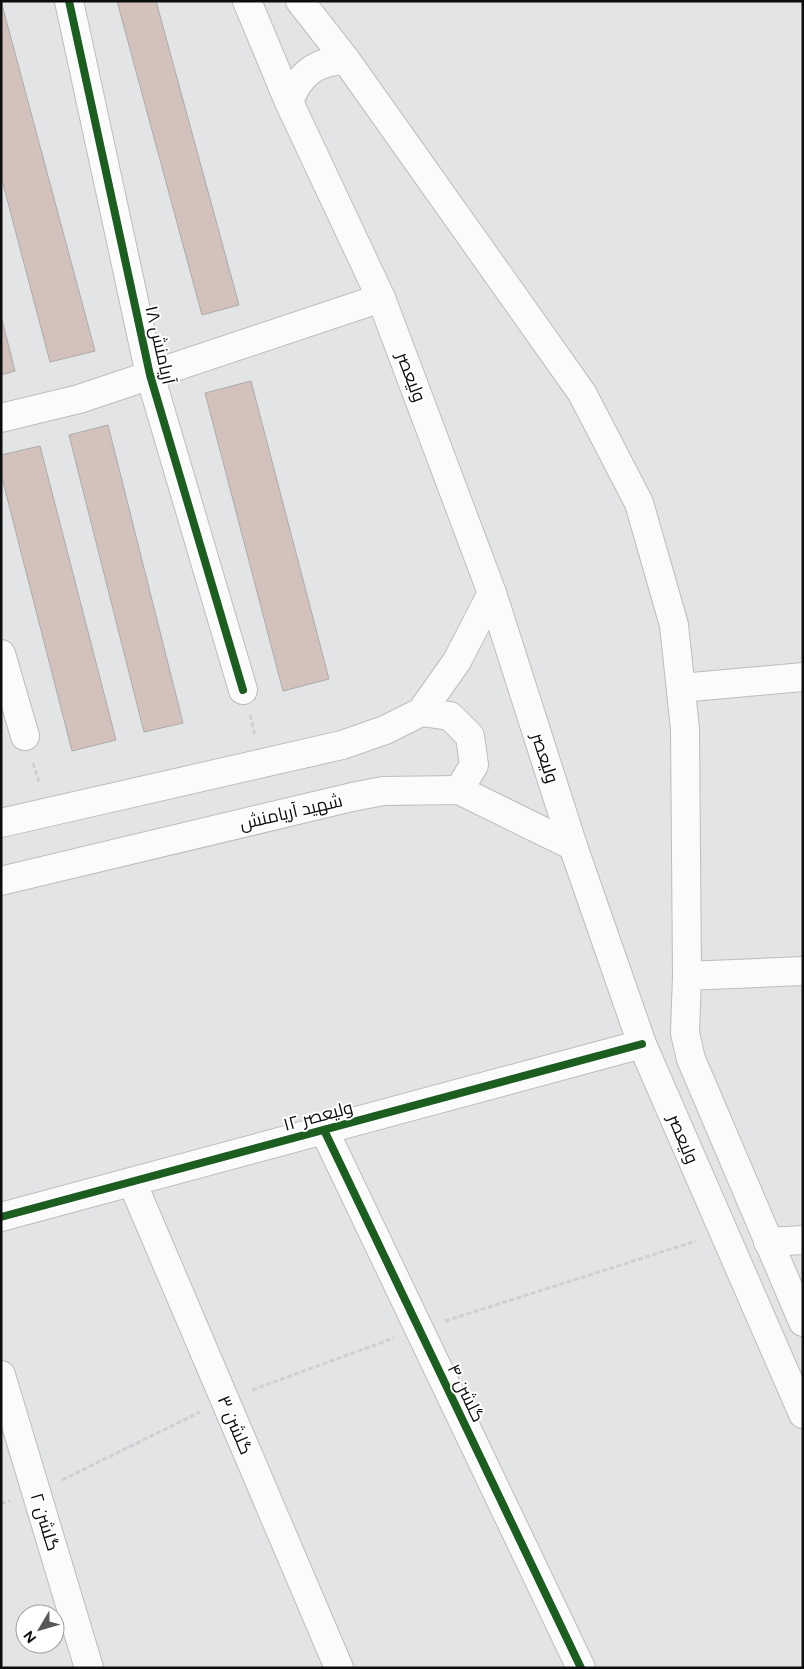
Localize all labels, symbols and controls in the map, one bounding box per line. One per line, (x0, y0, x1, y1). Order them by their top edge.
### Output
street label: آریامنش ۱۸ (140, 303, 180, 387)
street label: ولیعصر (391, 348, 431, 405)
street label: ولیعصر (526, 729, 563, 786)
street label: شهید آریامنش (237, 789, 345, 835)
street label: ولیعصر ۱۲ (281, 1096, 355, 1136)
street label: ولیعصر (662, 1110, 703, 1167)
street label: گلشن ۴ (443, 1360, 489, 1426)
street label: گلشن ۳ (213, 1392, 257, 1458)
street label: گلشن ۲ (26, 1490, 64, 1554)
north arrow (15, 1604, 65, 1654)
text: N (20, 1627, 40, 1646)

